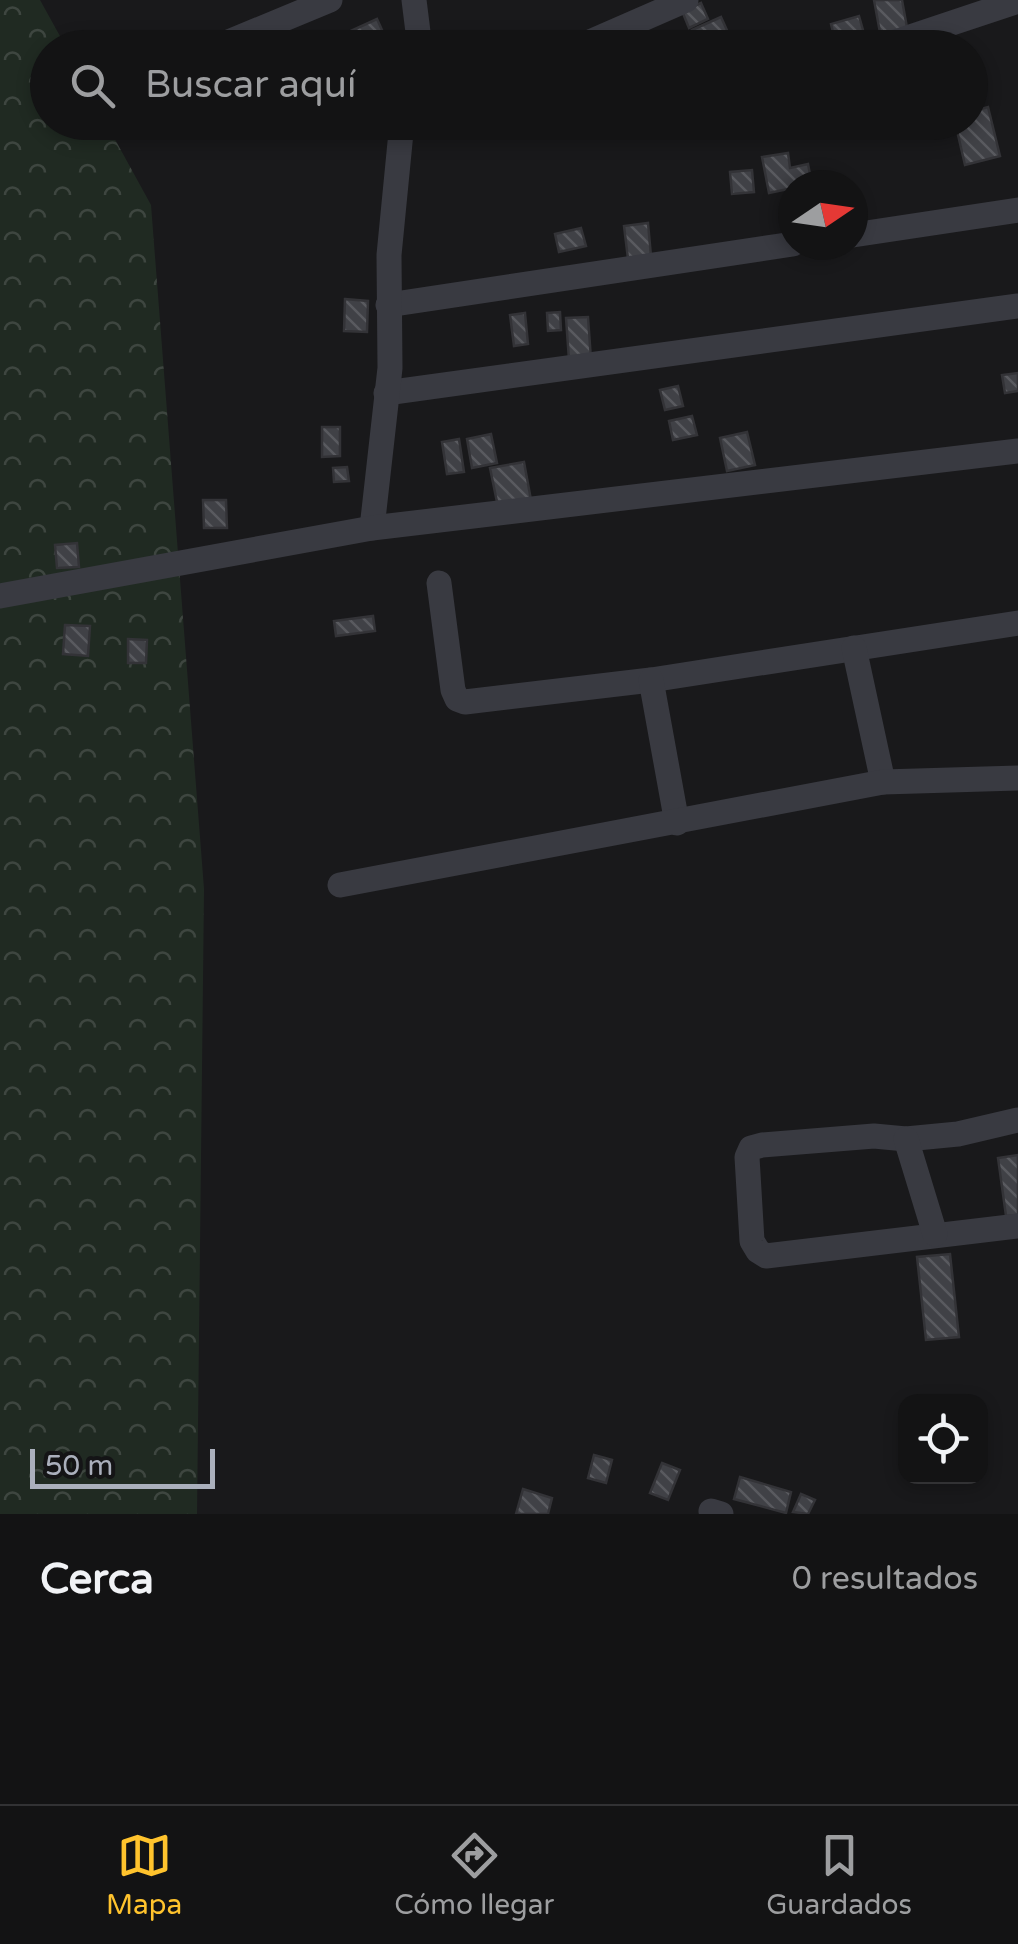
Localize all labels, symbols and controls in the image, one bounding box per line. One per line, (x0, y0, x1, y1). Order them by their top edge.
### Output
search box (30, 30, 988, 140)
icon: search (65, 58, 120, 113)
text: Buscar aquí (145, 62, 356, 108)
north arrow (778, 170, 868, 260)
map controls (898, 1394, 988, 1484)
button: locate (898, 1394, 988, 1484)
scale bar (30, 1444, 215, 1488)
text: 50 m (45, 1449, 113, 1483)
text: Cerca (40, 1554, 154, 1605)
text: 0 resultados (792, 1560, 978, 1598)
tab: Mapa (106, 1828, 182, 1922)
tab: Cómo llegar (394, 1828, 554, 1922)
tab: Guardados (766, 1828, 912, 1922)

